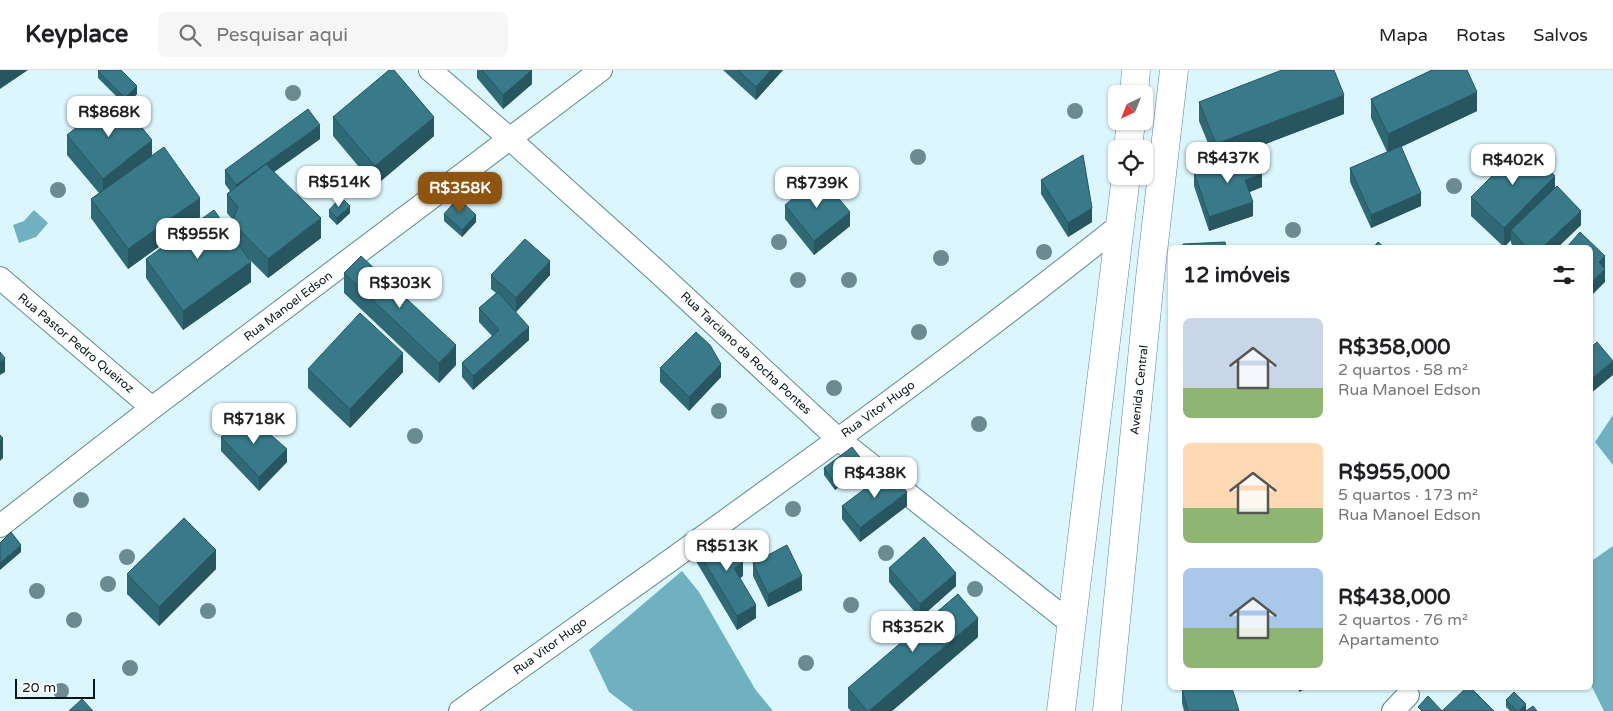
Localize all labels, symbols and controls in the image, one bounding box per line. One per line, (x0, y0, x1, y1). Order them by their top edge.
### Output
search box (158, 12, 508, 57)
text: Keyplace (25, 20, 128, 49)
icon: search (176, 21, 204, 49)
text: Pesquisar aqui (216, 24, 348, 46)
text: Mapa (1379, 24, 1428, 46)
text: Rotas (1456, 24, 1505, 46)
text: Salvos (1533, 24, 1588, 46)
north arrow (1108, 85, 1152, 130)
map controls (1108, 85, 1153, 185)
pin: R$868K (68, 96, 150, 138)
text: R$868K (78, 102, 140, 122)
button: locate (1108, 140, 1153, 185)
pin: R$437K (1187, 142, 1269, 184)
pin: R$402K (1472, 144, 1554, 186)
text: R$437K (1197, 148, 1259, 168)
text: R$402K (1482, 150, 1544, 170)
pin: R$514K (298, 166, 380, 208)
pin: R$739K (776, 166, 858, 209)
text: R$514K (308, 172, 370, 192)
pin: R$358K (419, 172, 501, 214)
text: R$739K (786, 173, 848, 193)
text: R$358K (429, 178, 491, 198)
pin: R$955K (157, 218, 239, 260)
text: R$955K (167, 224, 229, 244)
icon: filters (1550, 261, 1578, 289)
text: 12 imóveis (1183, 263, 1290, 288)
pin: R$303K (359, 266, 441, 309)
street label: Rua Manoel Edson (241, 268, 335, 344)
text: R$303K (369, 273, 431, 293)
street label: Rua Tarciano da Rocha Pontes (678, 289, 814, 417)
street label: Rua Pastor Pedro Queiroz (15, 290, 137, 396)
text: R$358,000 (1338, 335, 1450, 360)
icon: home (1223, 338, 1283, 398)
street label: Avenida Central (1127, 344, 1151, 436)
text: 2 quartos · 58 m² (1338, 360, 1468, 380)
street label: Rua Vitor Hugo (838, 378, 918, 440)
text: Rua Manoel Edson (1338, 380, 1481, 400)
pin: R$718K (213, 402, 295, 445)
text: R$718K (223, 409, 285, 429)
pin: R$438K (834, 456, 916, 499)
text: R$955,000 (1338, 460, 1450, 485)
text: R$438K (844, 463, 906, 483)
icon: home (1223, 463, 1283, 523)
text: 5 quartos · 173 m² (1338, 485, 1478, 505)
text: Rua Manoel Edson (1338, 505, 1481, 525)
pin: R$513K (686, 530, 768, 572)
text: R$513K (696, 536, 758, 556)
text: R$438,000 (1338, 585, 1450, 610)
icon: home (1223, 588, 1283, 648)
pin: R$352K (872, 610, 954, 653)
text: 2 quartos · 76 m² (1338, 610, 1468, 630)
street label: Rua Vitor Hugo (510, 615, 590, 677)
text: R$352K (882, 617, 944, 637)
text: Apartamento (1338, 630, 1439, 650)
scale bar (15, 676, 95, 699)
text: 20 m (22, 679, 56, 696)

